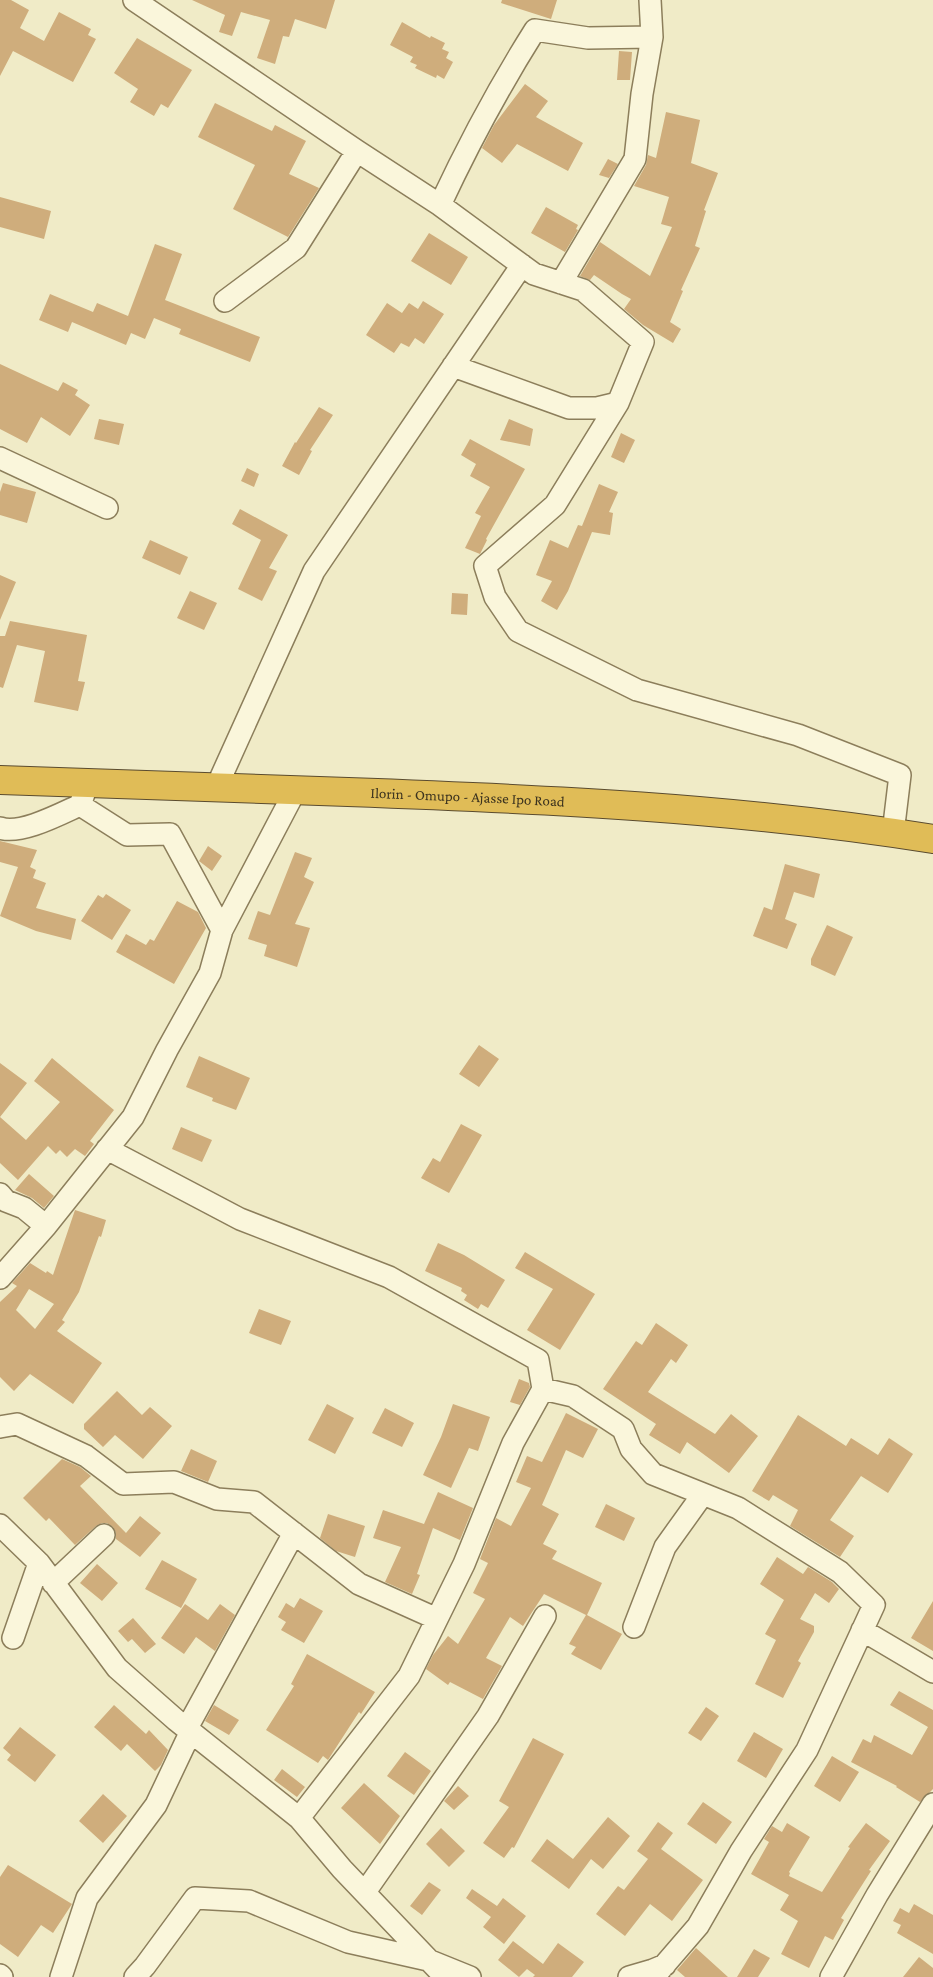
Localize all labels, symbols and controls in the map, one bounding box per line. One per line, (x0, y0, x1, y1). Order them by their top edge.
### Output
street label: Ilorin - Omupo - Ajasse Ipo Road (370, 785, 565, 810)

